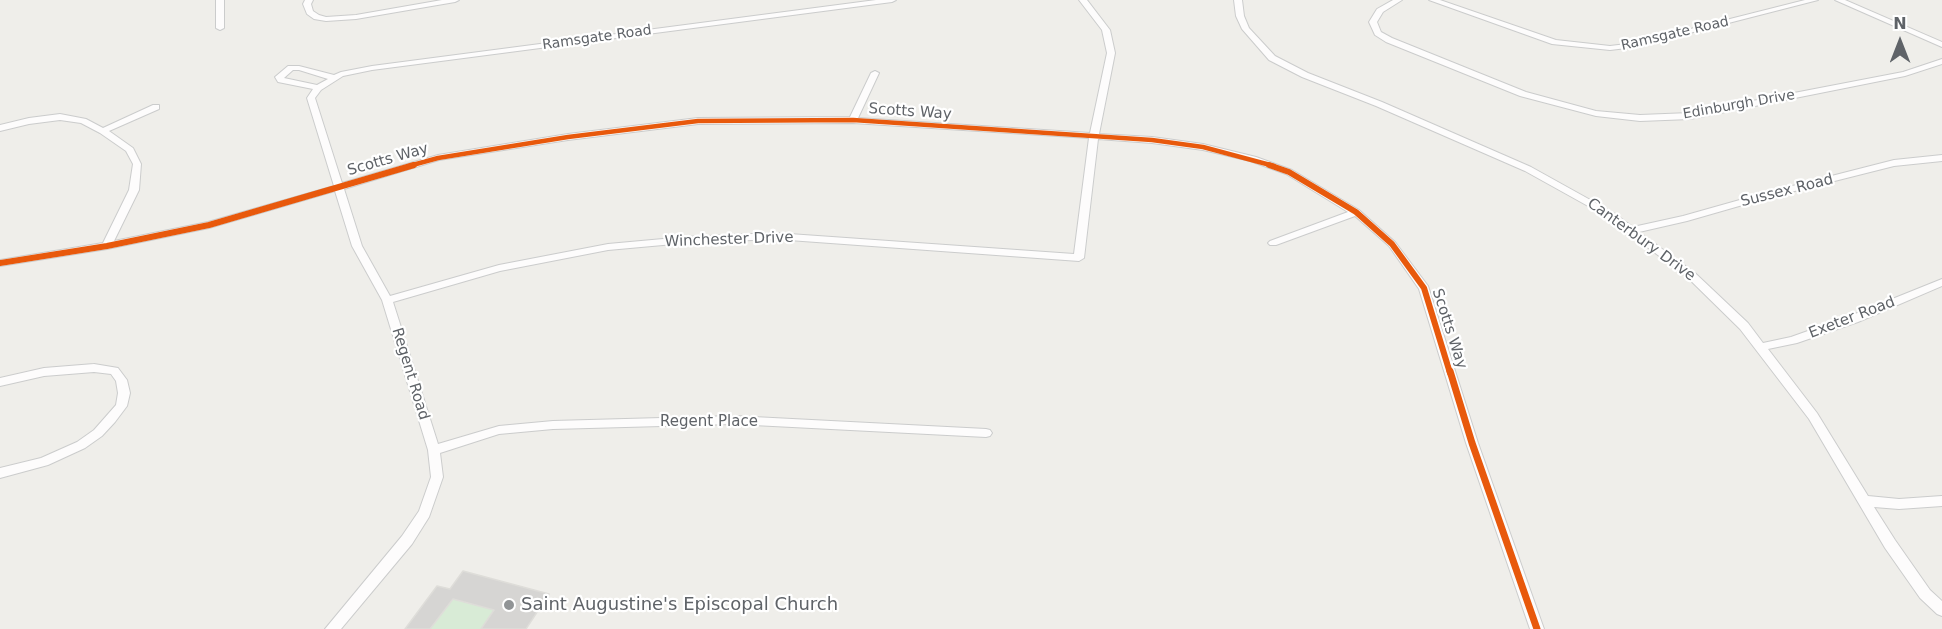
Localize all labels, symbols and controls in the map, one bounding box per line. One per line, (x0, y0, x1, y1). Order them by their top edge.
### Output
north arrow (1870, 12, 1930, 72)
street label: Ramsgate Road (1619, 13, 1731, 55)
text: N (1893, 14, 1907, 33)
street label: Ramsgate Road (541, 22, 653, 54)
street label: Edinburgh Drive (1682, 87, 1796, 123)
street label: Scotts Way (868, 100, 952, 124)
street label: Scotts Way (346, 140, 430, 180)
street label: Sussex Road (1739, 171, 1835, 211)
street label: Canterbury Drive (1583, 195, 1699, 285)
street label: Winchester Drive (664, 229, 794, 251)
street label: Scotts Way (1428, 287, 1470, 371)
street label: Exeter Road (1806, 293, 1898, 343)
street label: Regent Road (387, 326, 433, 422)
street label: Regent Place (660, 413, 758, 431)
place label: Saint Augustine's Episcopal Church (521, 594, 838, 616)
marker: Saint Augustine's Episcopal Church (502, 598, 516, 612)

